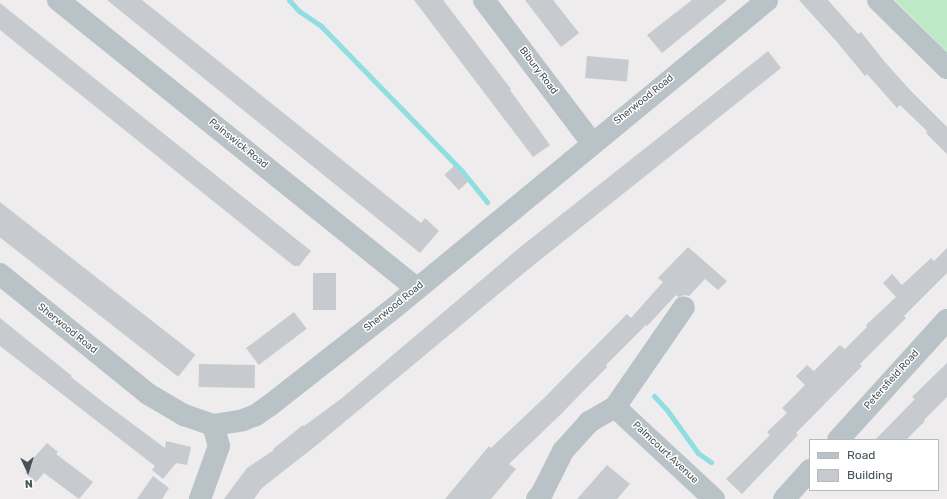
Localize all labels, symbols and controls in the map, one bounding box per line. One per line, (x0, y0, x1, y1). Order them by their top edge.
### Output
street label: Bibury Road (516, 45, 560, 97)
street label: Sherwood Road (612, 72, 676, 128)
street label: Painswick Road (206, 117, 270, 171)
street label: Sherwood Road (362, 279, 426, 335)
street label: Sherwood Road (35, 301, 99, 357)
street label: Petersfield Road (862, 348, 922, 412)
street label: Palmcourt Avenue (630, 419, 700, 487)
legend (809, 439, 939, 491)
text: Road (847, 448, 875, 462)
north arrow (8, 451, 48, 491)
text: Building (847, 468, 893, 482)
text: N (24, 477, 33, 490)

